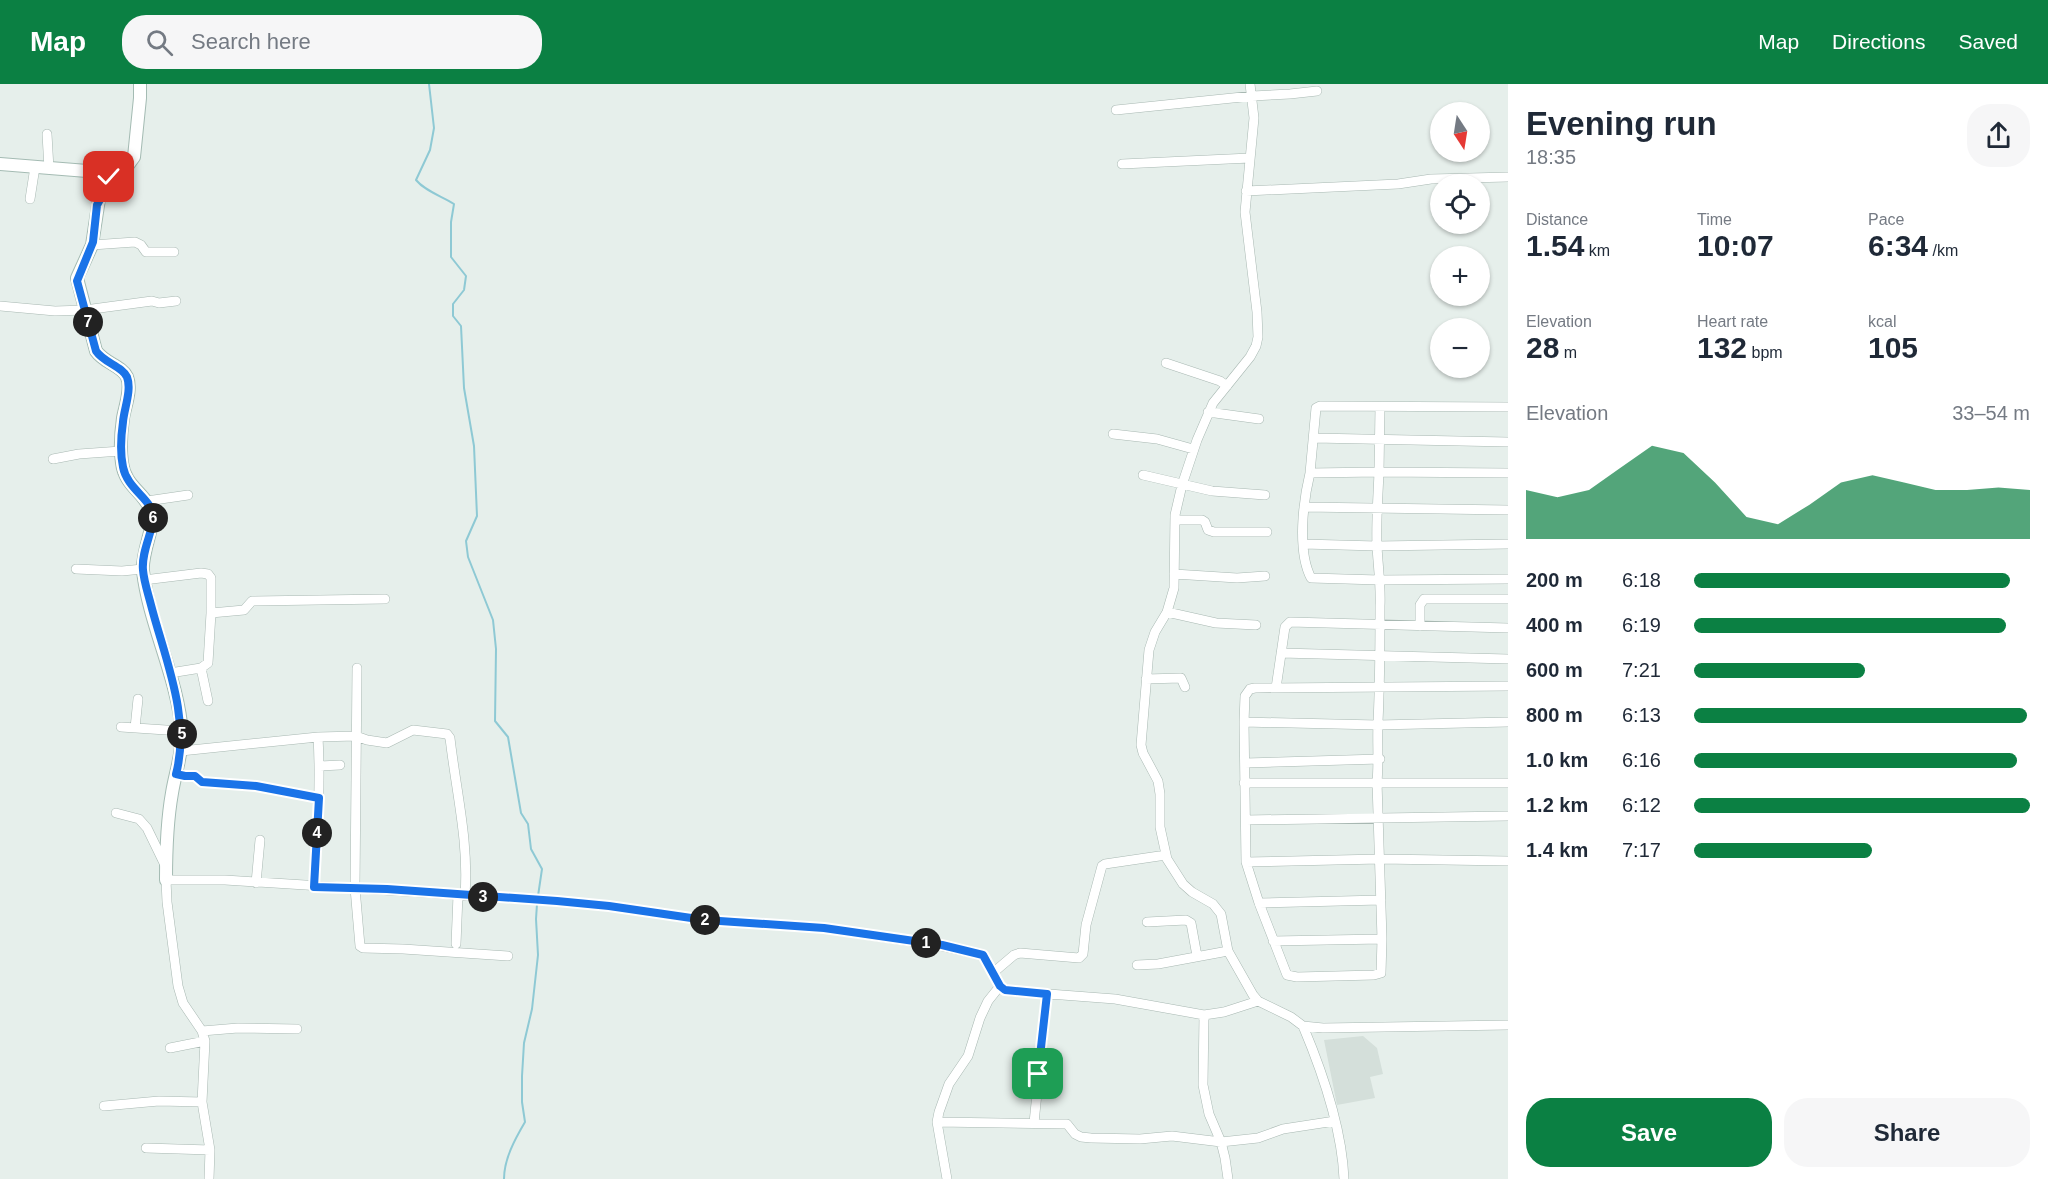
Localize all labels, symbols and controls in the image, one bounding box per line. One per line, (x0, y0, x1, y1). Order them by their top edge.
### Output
search box (122, 15, 542, 69)
text: Map (30, 26, 86, 57)
icon: search (143, 26, 176, 59)
text: Search here (191, 29, 311, 54)
text: Map (1758, 30, 1799, 53)
text: Directions (1832, 30, 1925, 53)
text: Saved (1958, 30, 2018, 53)
north arrow (1430, 102, 1490, 162)
map controls (1430, 102, 1490, 378)
button: share (1967, 104, 2030, 167)
text: Evening run (1526, 105, 1717, 142)
text: 18:35 (1526, 146, 1576, 168)
pin (83, 151, 134, 202)
icon: check (92, 160, 125, 193)
button: locate (1430, 174, 1490, 234)
text: Distance (1526, 211, 1588, 228)
text: Time (1697, 211, 1732, 228)
text: Pace (1868, 211, 1904, 228)
text: 1.54 (1526, 229, 1584, 262)
text: 10:07 (1697, 229, 1774, 262)
text: 6:34 (1868, 229, 1928, 262)
text: km (1584, 242, 1610, 259)
text: /km (1928, 242, 1958, 259)
button: + (1430, 246, 1490, 306)
pin: 7 (73, 307, 103, 337)
text: 7 (84, 313, 92, 330)
text: Elevation (1526, 313, 1592, 330)
text: Heart rate (1697, 313, 1768, 330)
text: kcal (1868, 313, 1896, 330)
button: − (1430, 318, 1490, 378)
text: 28 (1526, 331, 1559, 364)
text: 132 (1697, 331, 1747, 364)
text: 105 (1868, 331, 1918, 364)
text: m (1559, 344, 1577, 361)
text: bpm (1747, 344, 1783, 361)
text: Elevation (1526, 402, 1608, 424)
text: 33–54 m (1952, 402, 2030, 424)
pin: 6 (138, 503, 168, 533)
text: 6 (149, 509, 157, 526)
text: 200 m (1526, 569, 1583, 591)
text: 6:18 (1622, 569, 1661, 591)
text: 400 m (1526, 614, 1583, 636)
text: 6:19 (1622, 614, 1661, 636)
text: 600 m (1526, 659, 1583, 681)
text: 7:21 (1622, 659, 1661, 681)
text: 800 m (1526, 704, 1583, 726)
text: 6:13 (1622, 704, 1661, 726)
pin: 5 (167, 719, 197, 749)
text: 5 (178, 725, 186, 742)
text: 1.0 km (1526, 749, 1588, 771)
text: 6:16 (1622, 749, 1661, 771)
text: 1.2 km (1526, 794, 1588, 816)
text: 6:12 (1622, 794, 1661, 816)
pin: 4 (302, 818, 332, 848)
text: 4 (313, 824, 321, 841)
text: 1.4 km (1526, 839, 1588, 861)
text: 7:17 (1622, 839, 1661, 861)
pin: 3 (468, 882, 498, 912)
text: 3 (479, 888, 487, 905)
pin: 2 (690, 905, 720, 935)
text: 2 (701, 911, 709, 928)
pin: 1 (911, 928, 941, 958)
text: 1 (922, 934, 930, 951)
pin (1012, 1048, 1063, 1099)
icon: arrive (1021, 1057, 1054, 1090)
button: Save (1526, 1098, 1772, 1167)
button: Share (1784, 1098, 2030, 1167)

